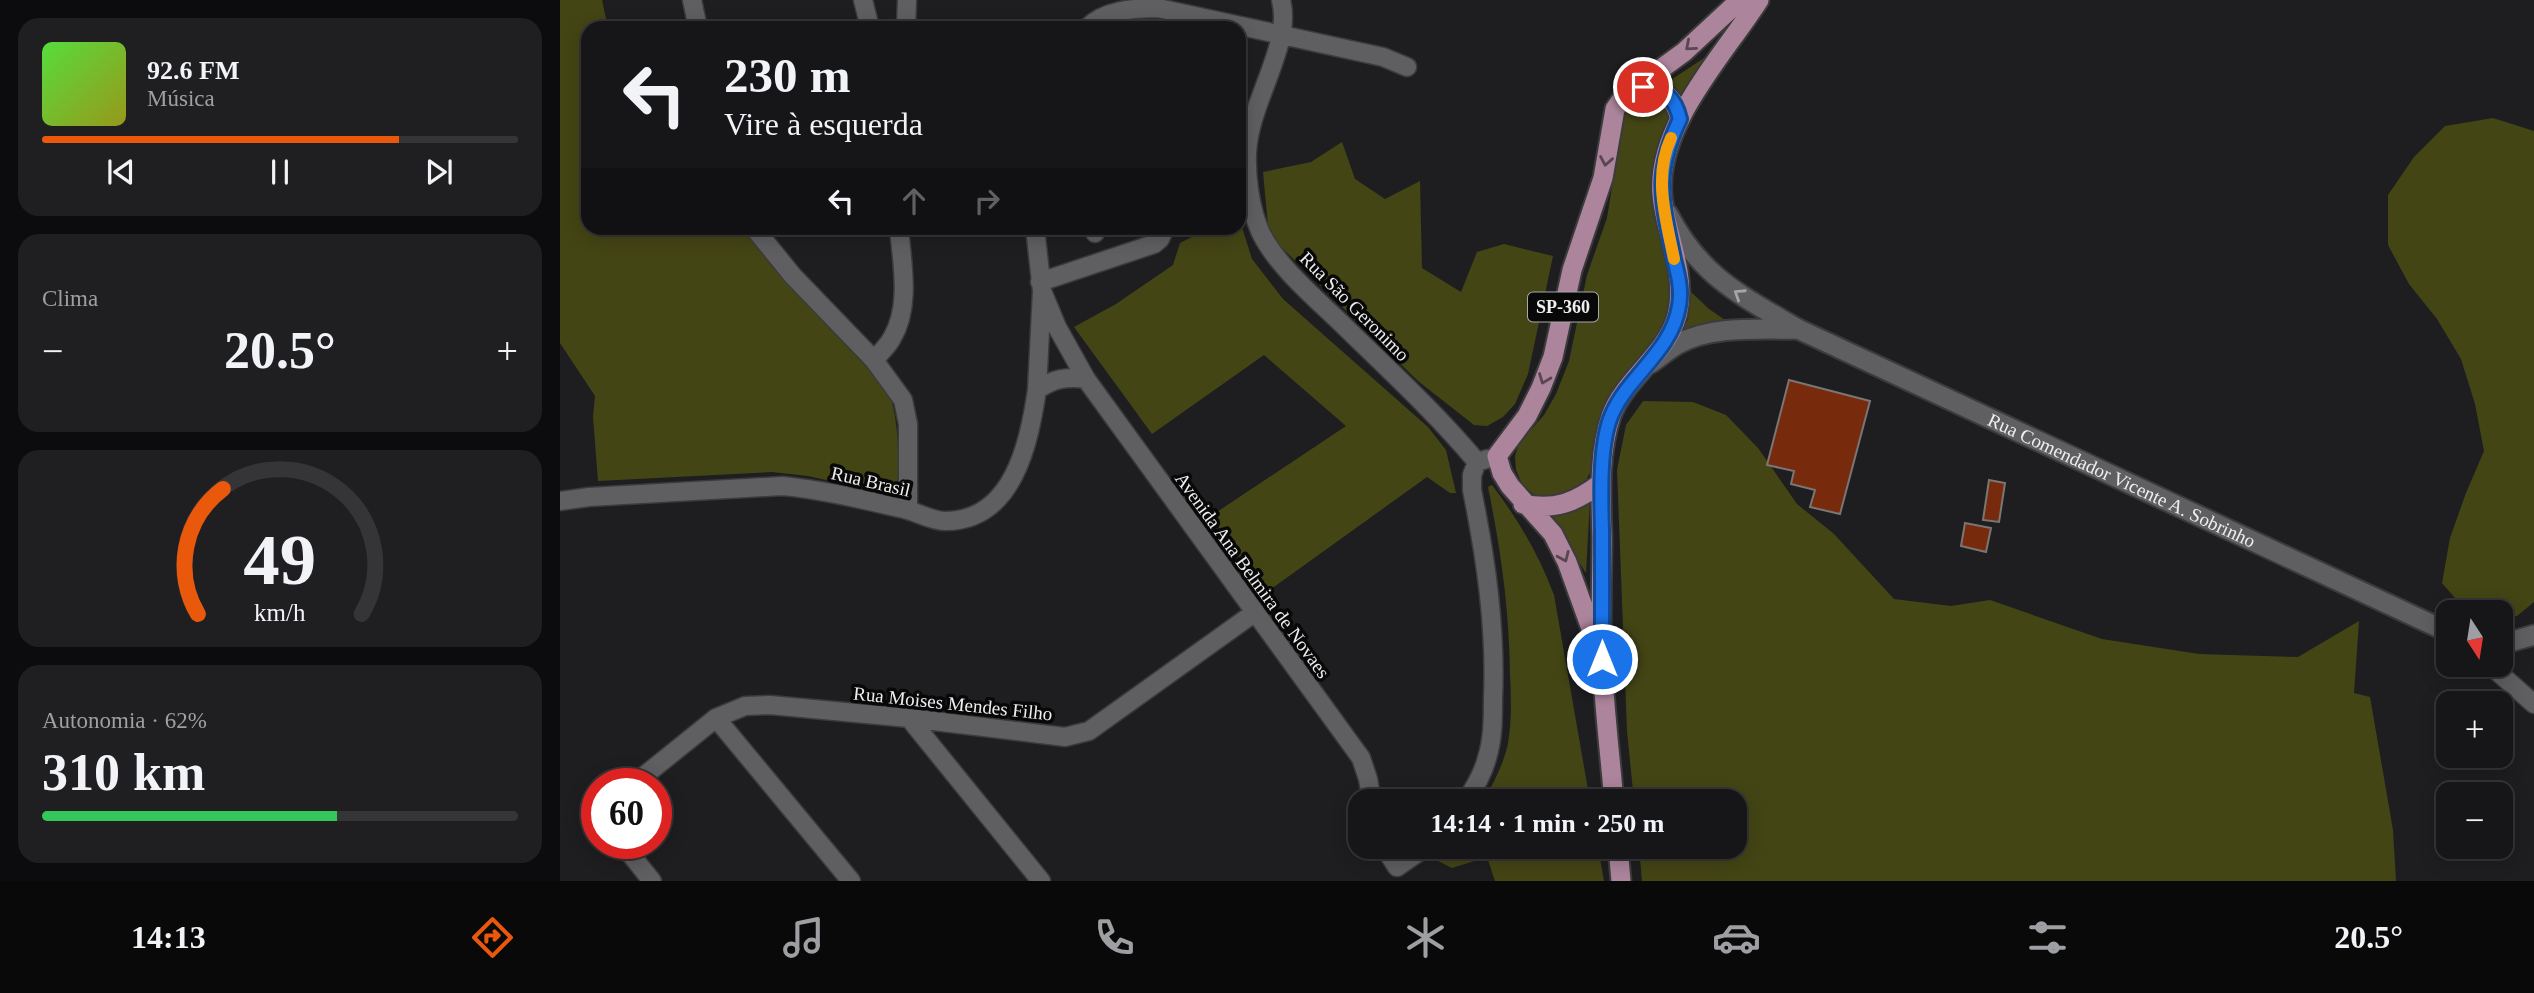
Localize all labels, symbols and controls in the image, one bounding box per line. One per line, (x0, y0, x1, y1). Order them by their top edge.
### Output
one-way arrow (1685, 38, 1698, 50)
text: 230 m (724, 48, 851, 103)
icon: left (609, 49, 700, 140)
text: 92.6 FM (147, 56, 239, 85)
pin (1613, 57, 1673, 117)
icon: arrive (1624, 68, 1662, 106)
text: Música (147, 86, 215, 111)
text: Vire à esquerda (724, 106, 923, 142)
icon: previous (102, 153, 140, 191)
icon: pause (261, 153, 299, 191)
icon: next (420, 153, 458, 191)
one-way arrow (1599, 155, 1614, 167)
icon: left (822, 182, 860, 220)
icon: ahead (895, 182, 933, 220)
icon: right (968, 182, 1006, 220)
street label: Rua São Geronimo (1296, 247, 1414, 365)
text: Clima (42, 286, 98, 311)
one-way arrow (1734, 290, 1747, 302)
road number: SP-360 (1528, 292, 1598, 321)
text: 20.5° (224, 322, 336, 379)
text: − (42, 330, 63, 372)
text: + (497, 330, 518, 372)
one-way arrow (1539, 373, 1553, 385)
street label: Rua Comendador Vicente A. Sobrinho (1985, 409, 2259, 552)
street label: Rua Brasil (829, 462, 913, 501)
street label: Avenida Ana Belmira de Novaes (1171, 469, 1334, 682)
text: 49 (244, 520, 316, 601)
one-way arrow (1556, 550, 1570, 563)
text: km/h (254, 599, 306, 626)
north arrow (2436, 600, 2513, 677)
map controls (2436, 600, 2513, 859)
position arrow (1565, 622, 1639, 696)
street label: Rua Moises Mendes Filho (852, 683, 1054, 724)
button: + (2436, 691, 2513, 768)
text: Autonomia · 62% (42, 708, 207, 733)
text: 310 km (42, 744, 205, 801)
speed limit sign: 60 (581, 768, 672, 859)
button: − (2436, 782, 2513, 859)
text: 14:14 · 1 min · 250 m (1431, 809, 1665, 838)
icon: directions (468, 913, 517, 962)
icon: music (779, 913, 828, 962)
icon: phone (1090, 913, 1139, 962)
icon: climate (1401, 913, 1450, 962)
icon: car (1712, 913, 1761, 962)
icon: filters (2023, 913, 2072, 962)
text: 14:13 (131, 919, 206, 955)
text: 20.5° (2334, 919, 2403, 955)

